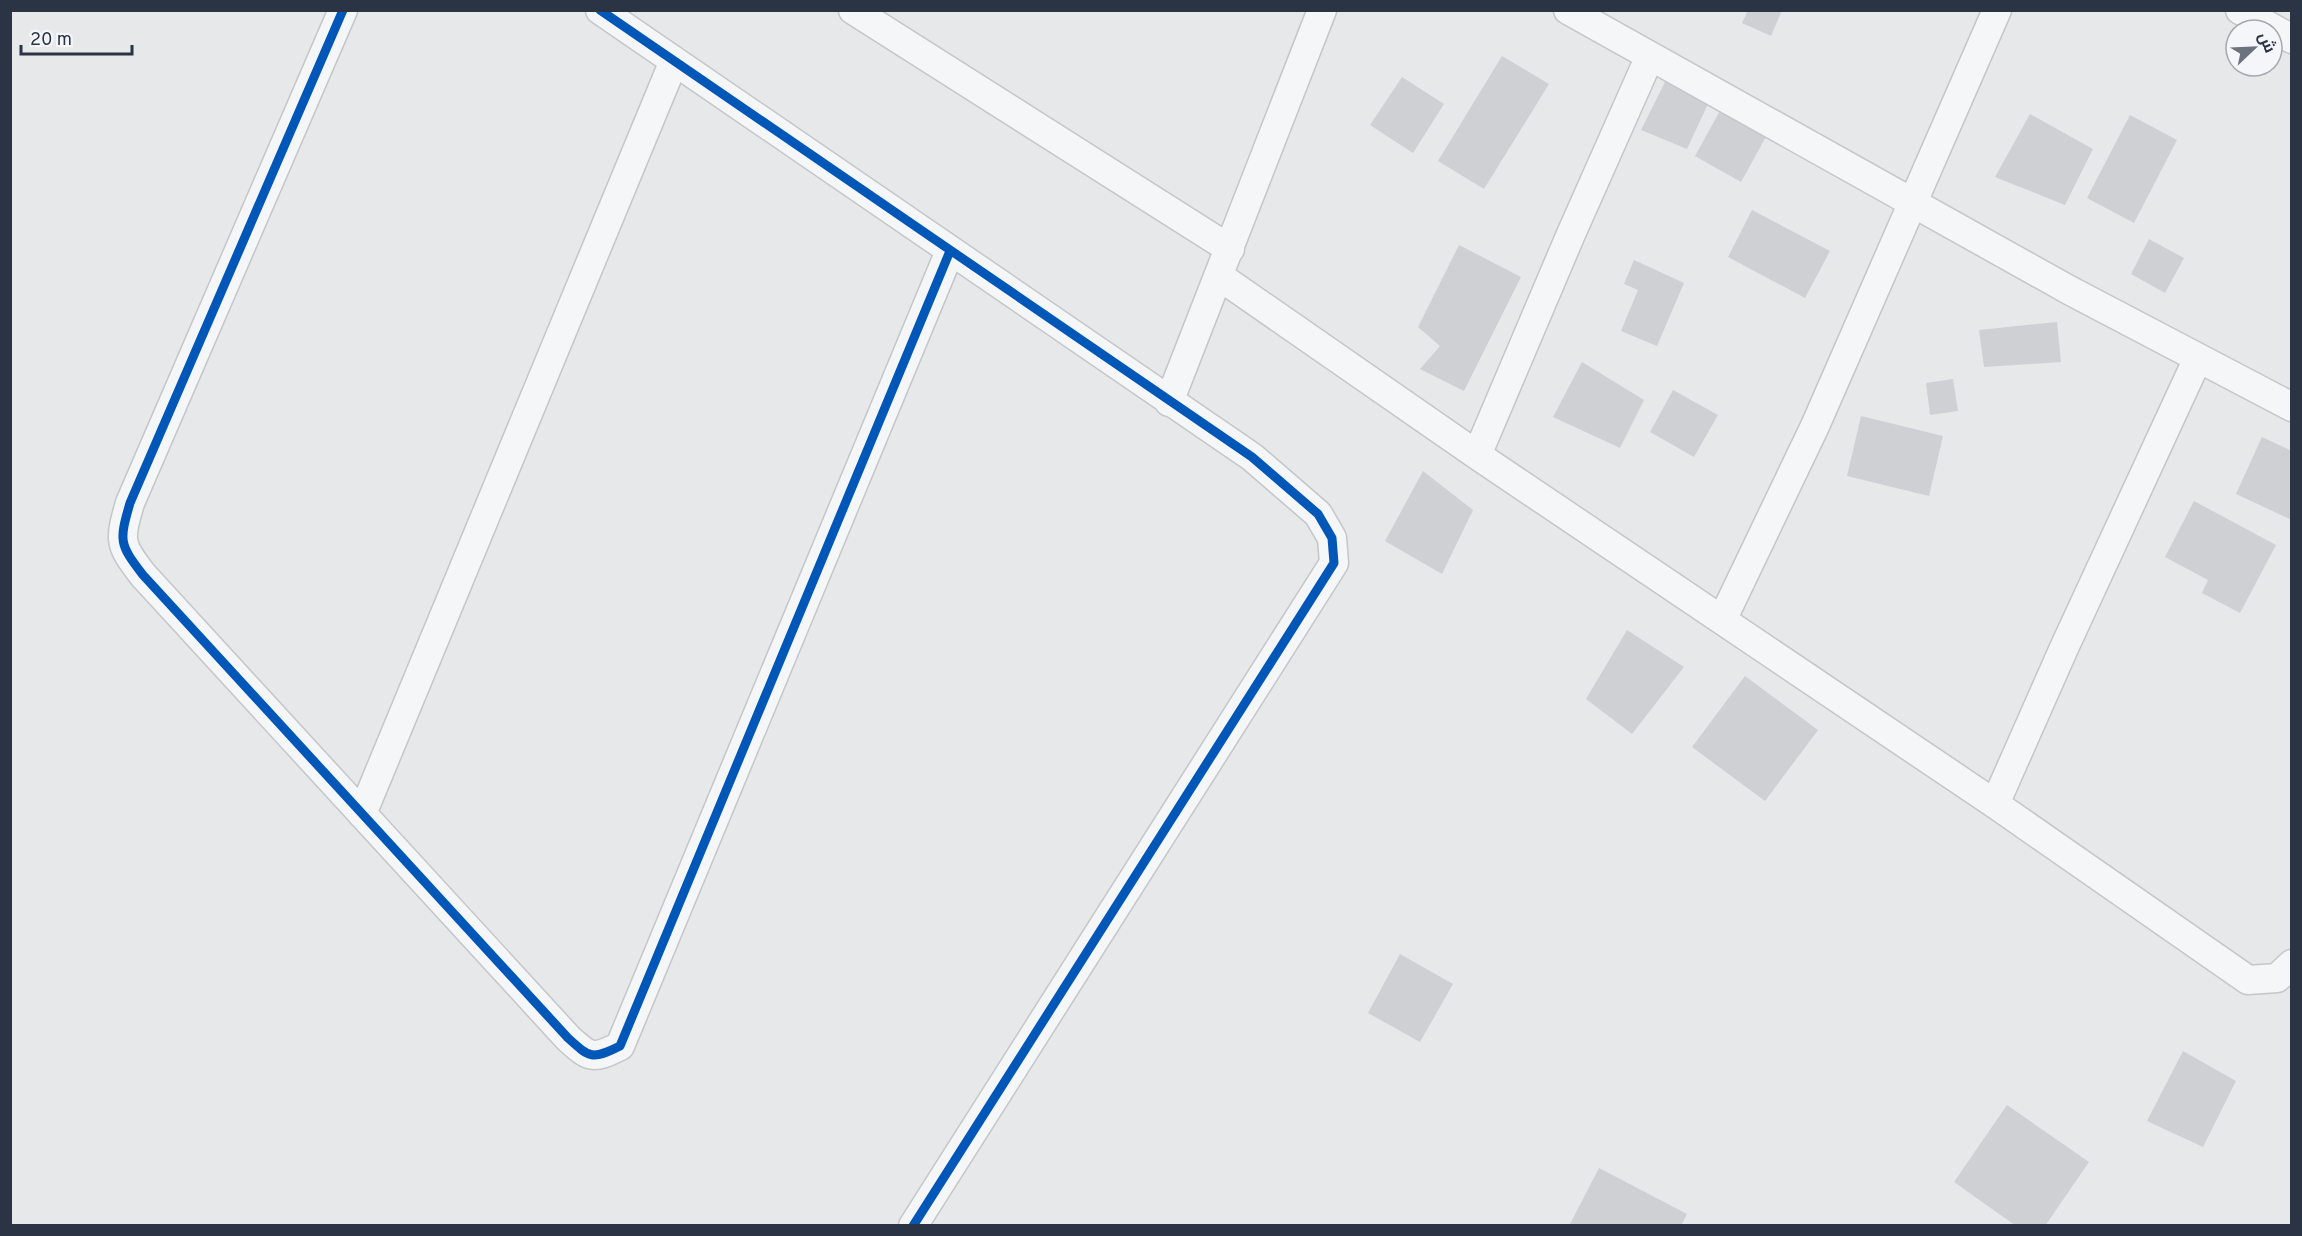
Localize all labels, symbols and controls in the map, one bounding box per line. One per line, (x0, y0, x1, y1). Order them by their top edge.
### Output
scale bar (21, 18, 132, 56)
north arrow (2224, 18, 2284, 78)
text: 20 m (30, 29, 72, 52)
text: ش (2253, 30, 2279, 56)

